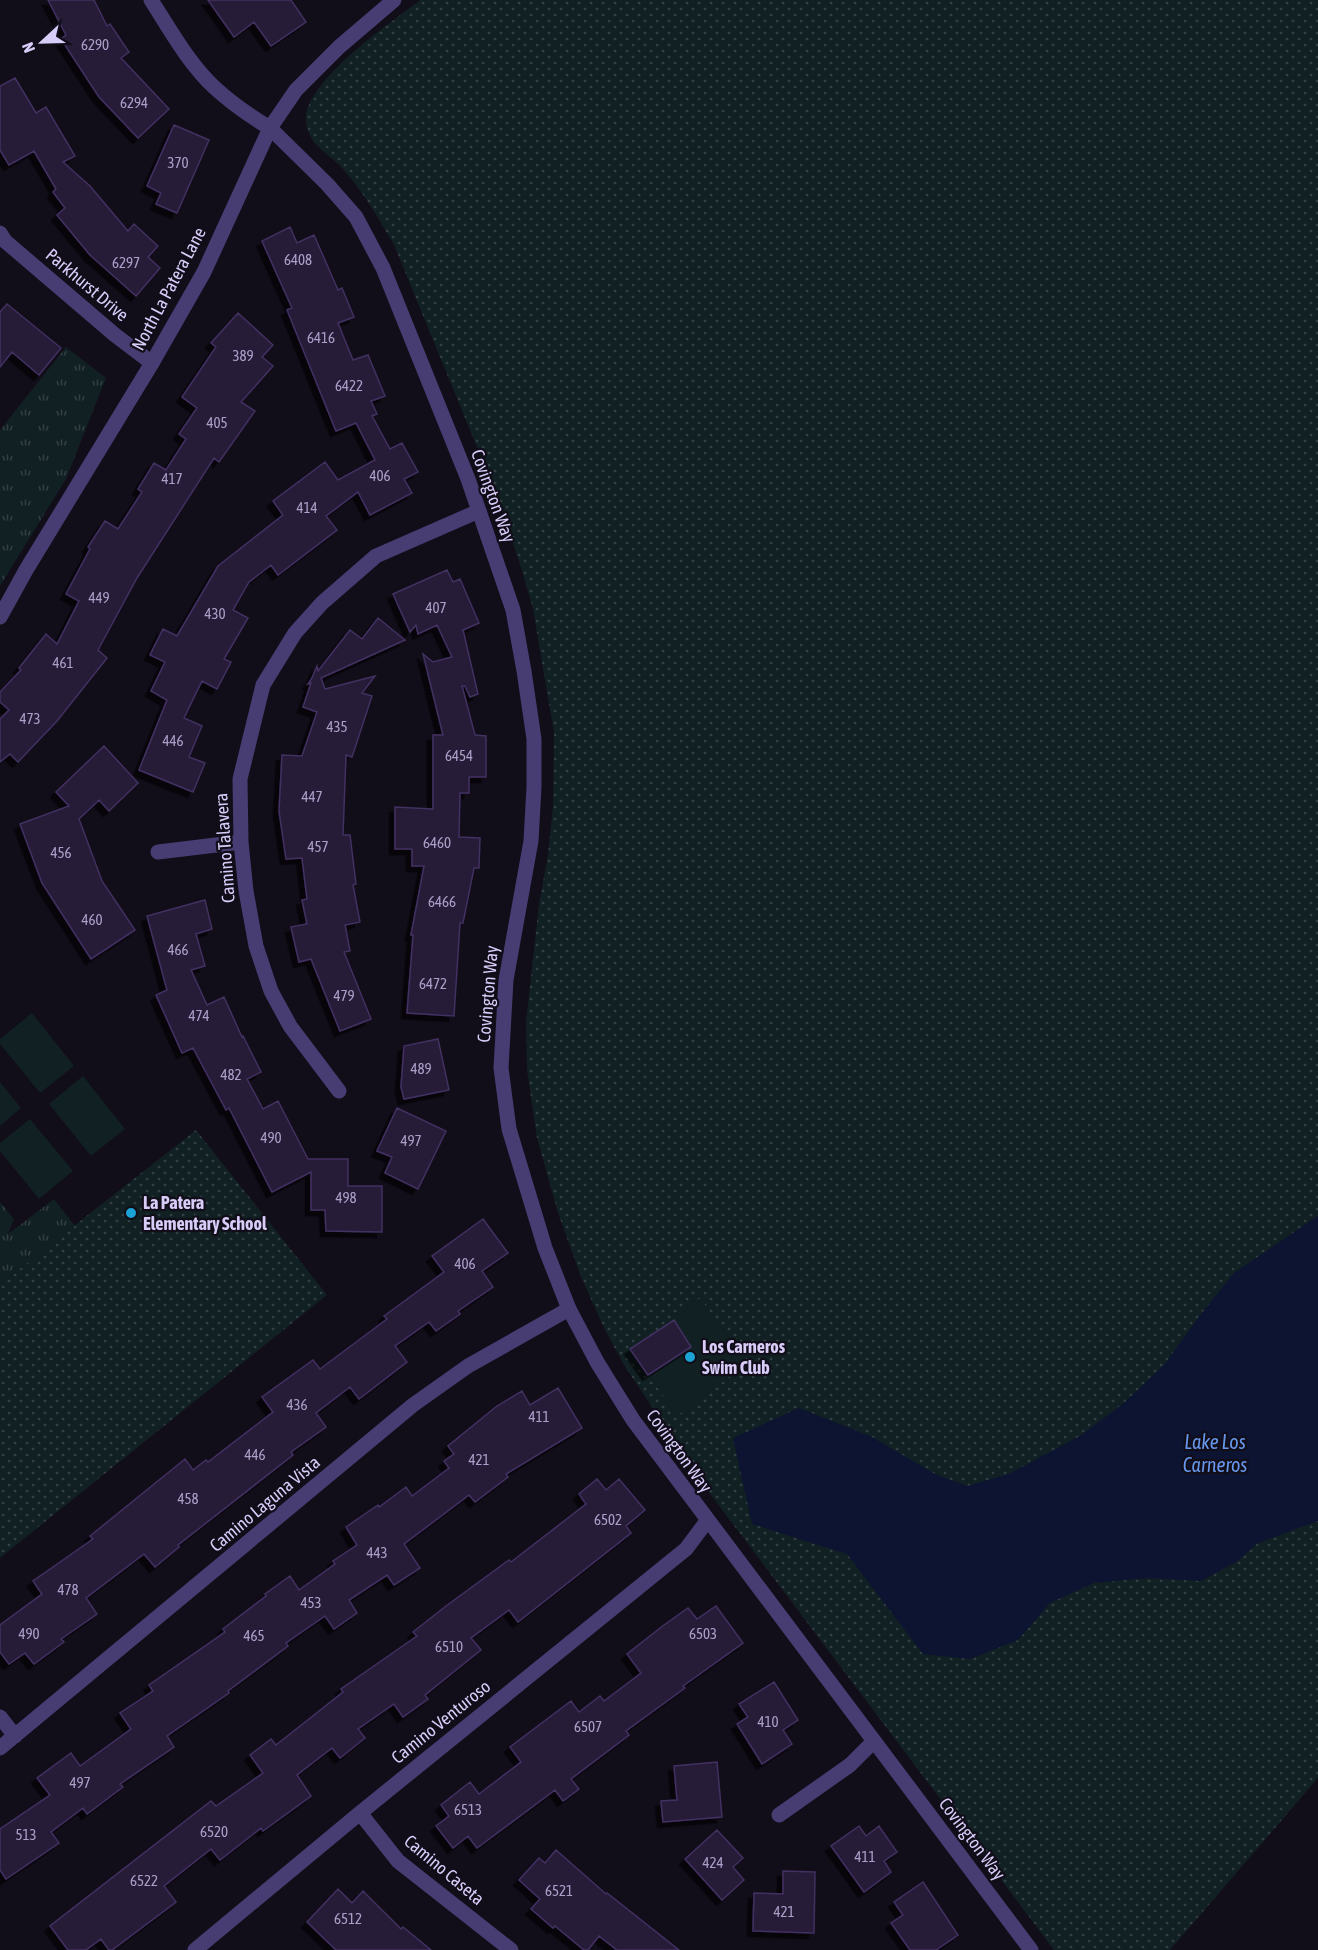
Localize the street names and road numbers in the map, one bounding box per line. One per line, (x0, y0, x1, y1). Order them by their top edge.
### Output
street label: North La Patera Lane (127, 224, 210, 354)
street label: Parkhurst Drive (42, 244, 133, 325)
street label: Covington Way (467, 446, 520, 545)
street label: Camino Talavera (210, 792, 239, 904)
street label: Covington Way (473, 945, 502, 1043)
street label: Covington Way (642, 1405, 717, 1496)
street label: Camino Laguna Vista (205, 1451, 324, 1556)
street label: Camino Venturoso (387, 1675, 494, 1768)
street label: Covington Way (935, 1793, 1010, 1884)
street label: Camino Caseta (400, 1830, 489, 1909)

